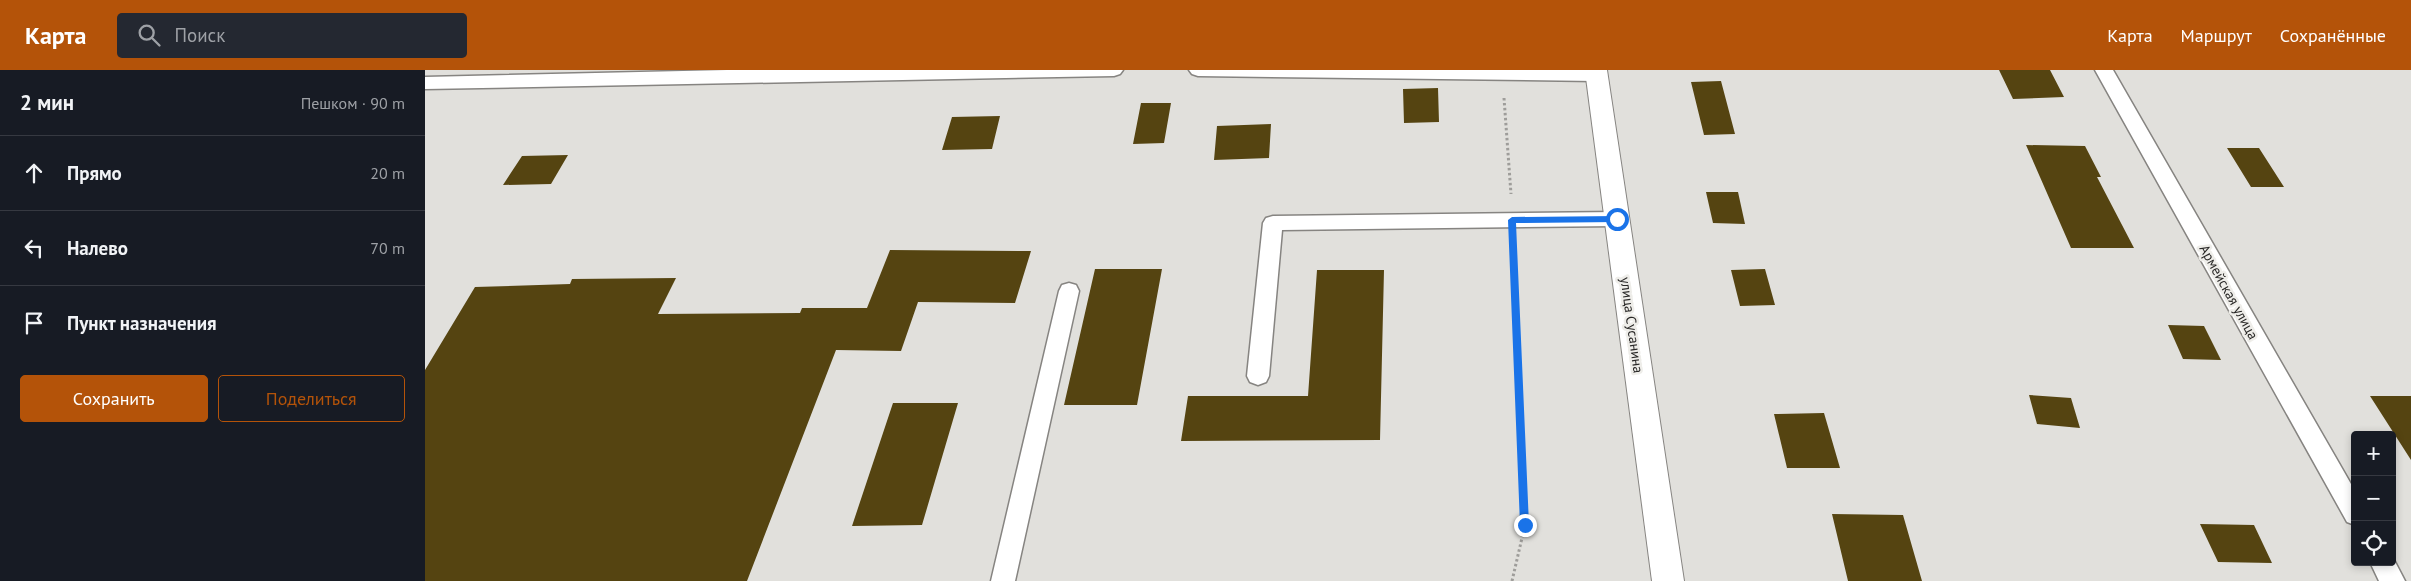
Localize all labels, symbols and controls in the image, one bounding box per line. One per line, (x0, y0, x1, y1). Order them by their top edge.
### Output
search box (117, 13, 467, 58)
text: Карта (25, 20, 87, 51)
icon: search (135, 21, 163, 49)
text: Поиск (175, 23, 225, 47)
text: Карта (2107, 24, 2153, 47)
text: Маршрут (2181, 24, 2252, 47)
text: Сохранённые (2280, 24, 2386, 47)
text: 2 мин (20, 89, 74, 116)
text: Пешком · 90 m (301, 93, 405, 113)
icon: ahead (20, 159, 48, 187)
text: Прямо (67, 161, 122, 185)
text: 20 m (370, 163, 405, 183)
route start (1606, 208, 1629, 231)
icon: left (20, 234, 48, 262)
text: Налево (67, 236, 128, 260)
text: 70 m (370, 238, 405, 258)
street label: Армейская улица (2196, 241, 2262, 343)
street label: улица Сусанина (1616, 276, 1648, 374)
icon: arrive (20, 309, 48, 337)
text: Пункт назначения (67, 311, 217, 335)
button: Сохранить (20, 375, 208, 422)
button: Поделиться (218, 375, 405, 422)
map controls (2351, 431, 2396, 566)
button: + (2351, 431, 2396, 476)
button: − (2351, 476, 2396, 521)
route end (1514, 514, 1537, 537)
button: locate (2351, 521, 2396, 566)

